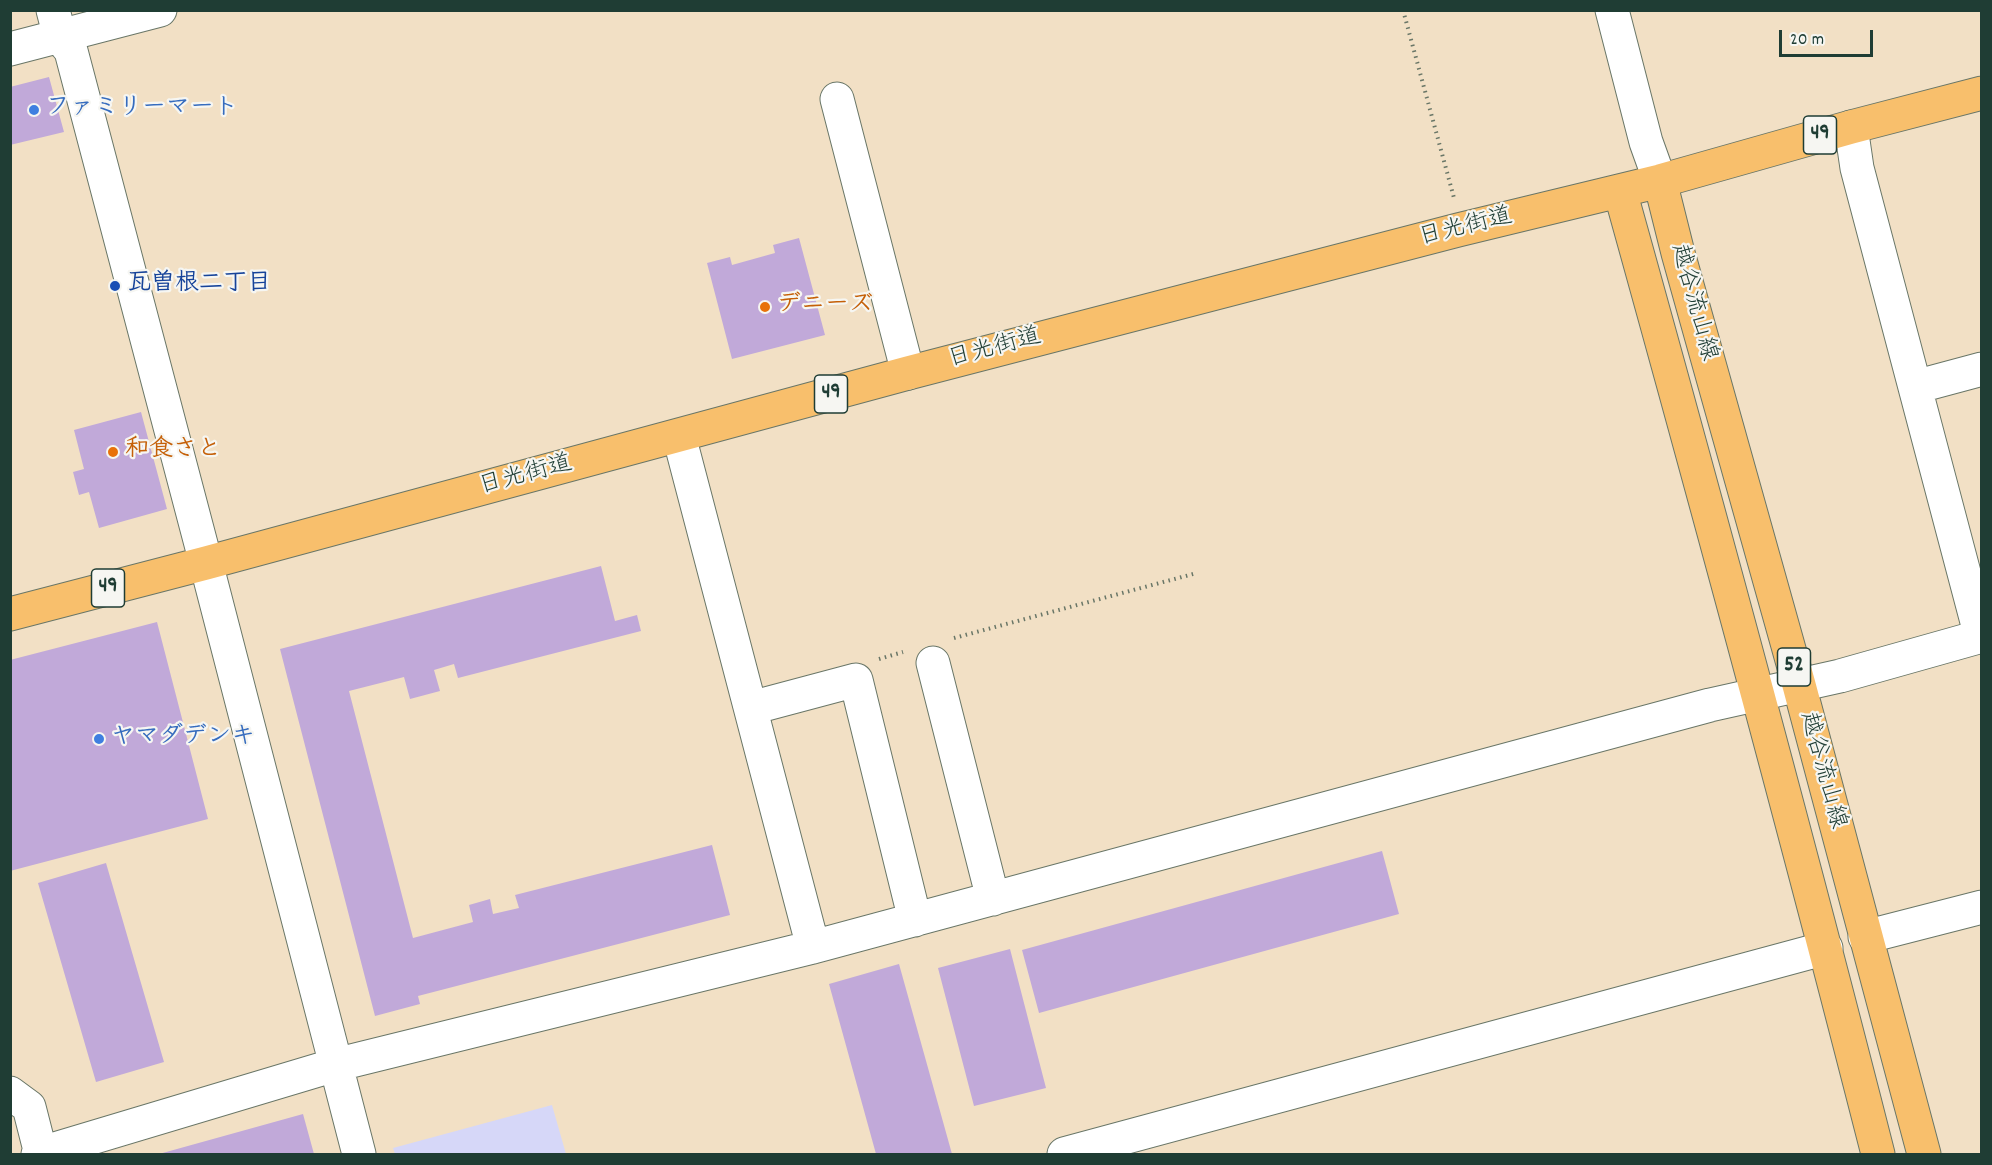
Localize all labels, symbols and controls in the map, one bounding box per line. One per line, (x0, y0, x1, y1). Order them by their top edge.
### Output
scale bar (1782, 18, 1876, 56)
text: 20 m (1790, 28, 1824, 53)
place label: ファミリーマート (46, 96, 238, 124)
marker: ファミリーマート (27, 103, 41, 117)
road number: 49 (1804, 116, 1836, 154)
street label: 日光街道 (1416, 203, 1516, 255)
street label: 越谷流山線 (1663, 241, 1721, 365)
place label: 瓦曽根二丁目 (127, 272, 271, 300)
marker: 瓦曽根二丁目 (108, 279, 122, 293)
place label: デニーズ (777, 293, 873, 321)
marker: デニーズ (758, 300, 772, 314)
street label: 日光街道 (945, 324, 1045, 376)
road number: 49 (814, 375, 848, 413)
place label: 和食さと (125, 438, 221, 466)
marker: 和食さと (106, 445, 120, 459)
street label: 日光街道 (476, 451, 576, 503)
road number: 49 (92, 569, 124, 607)
road number: 52 (1778, 648, 1810, 686)
street label: 越谷流山線 (1792, 709, 1850, 833)
place label: ヤマダデンキ (111, 725, 255, 753)
marker: ヤマダデンキ (92, 732, 106, 746)

